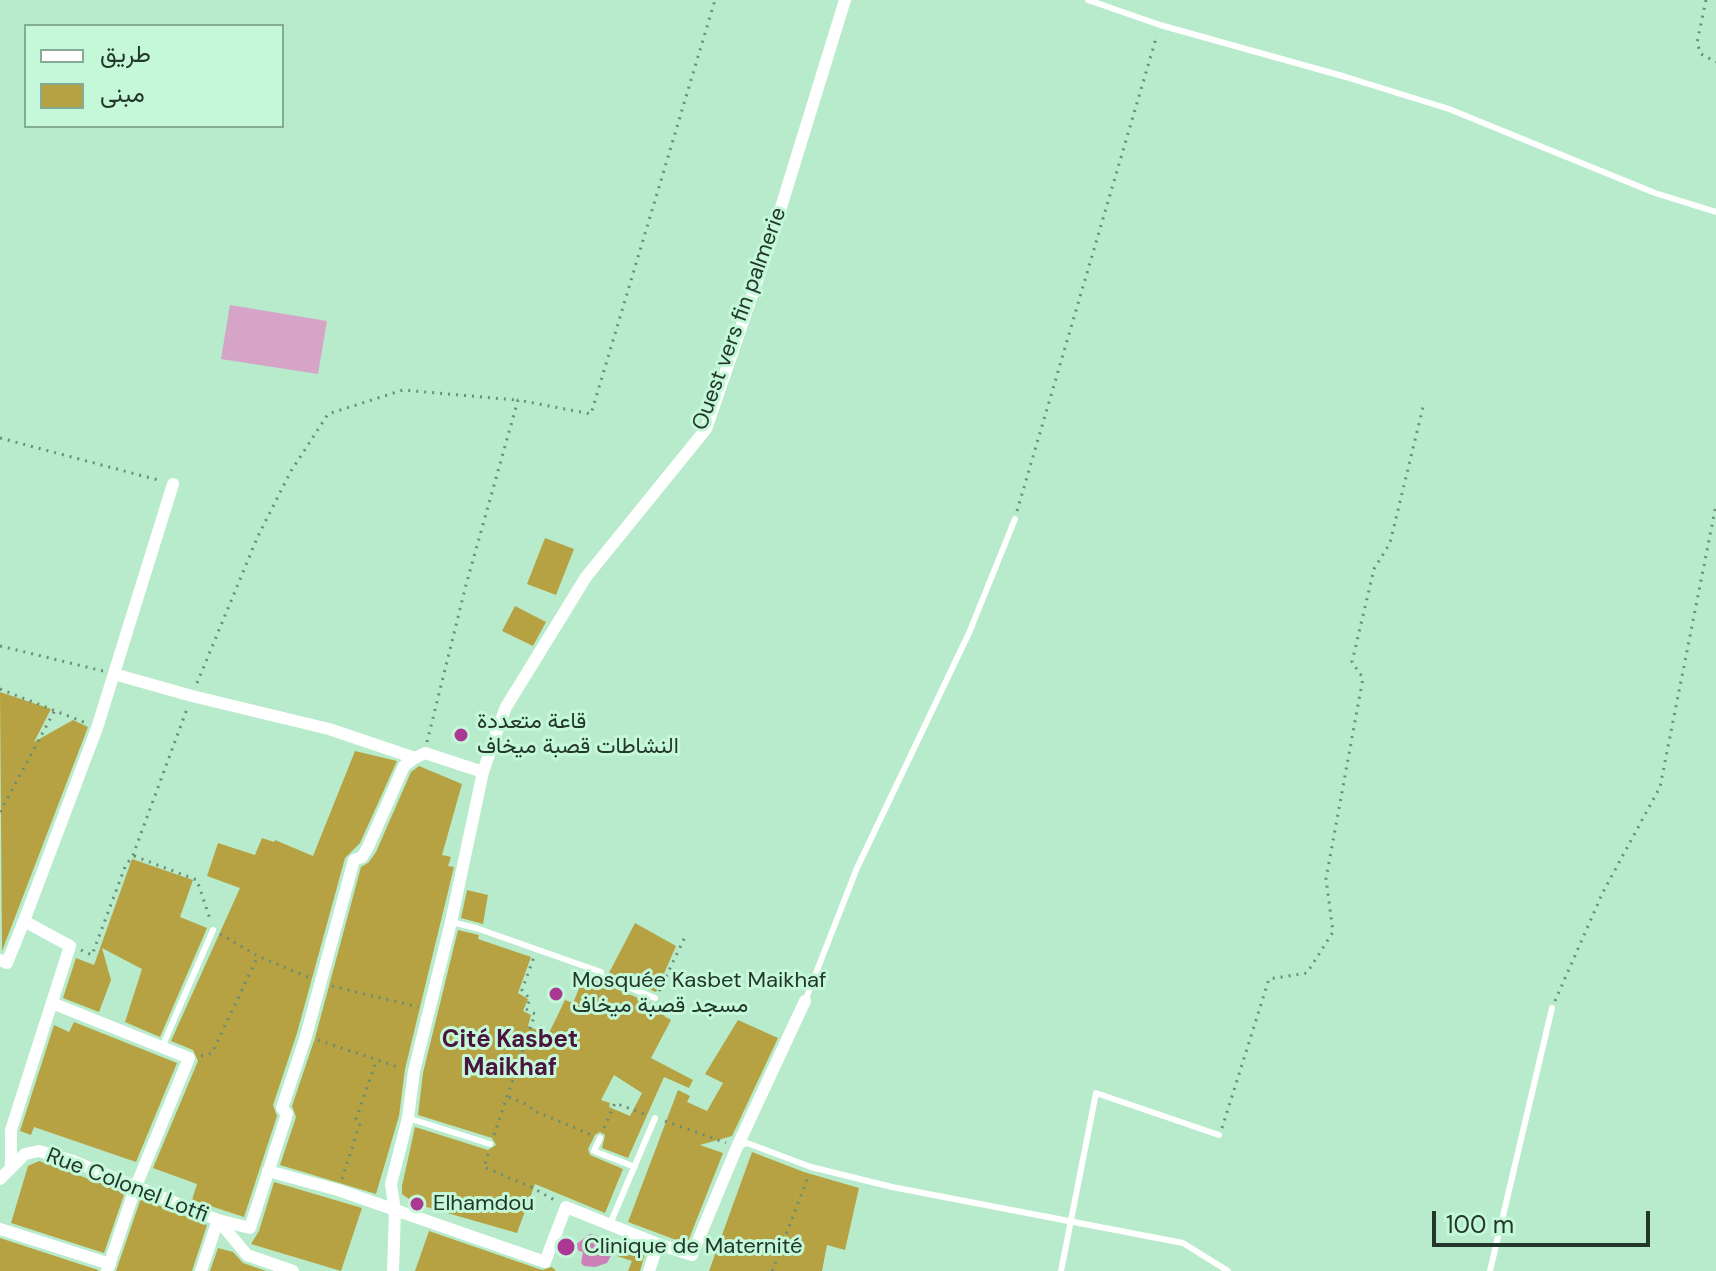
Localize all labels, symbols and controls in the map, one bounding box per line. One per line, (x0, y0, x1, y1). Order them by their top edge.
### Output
legend (24, 24, 284, 128)
text: طريق (100, 38, 151, 69)
text: مبنى (100, 78, 145, 109)
street label: Ouest vers fin palmerie (687, 204, 793, 434)
place label: قاعة متعددة النشاطات قصبة ميخاف (477, 709, 679, 760)
marker: قاعة متعددة النشاطات قصبة ميخاف (452, 726, 470, 744)
place label: Mosquée Kasbet Maikhaf مسجد قصبة ميخاف (572, 968, 827, 1020)
marker: Mosquée Kasbet Maikhaf مسجد قصبة ميخاف (547, 985, 565, 1003)
district label: Cité Kasbet Maikhaf (442, 1027, 578, 1083)
street label: Rue Colonel Lotfi (42, 1143, 212, 1229)
place label: Elhamdou (433, 1191, 534, 1217)
marker: Elhamdou (408, 1195, 426, 1213)
scale bar (1436, 1195, 1654, 1245)
text: 100 m (1446, 1209, 1514, 1240)
place label: Clinique de Maternité (584, 1234, 803, 1260)
marker: Clinique de Maternité (555, 1236, 577, 1258)

